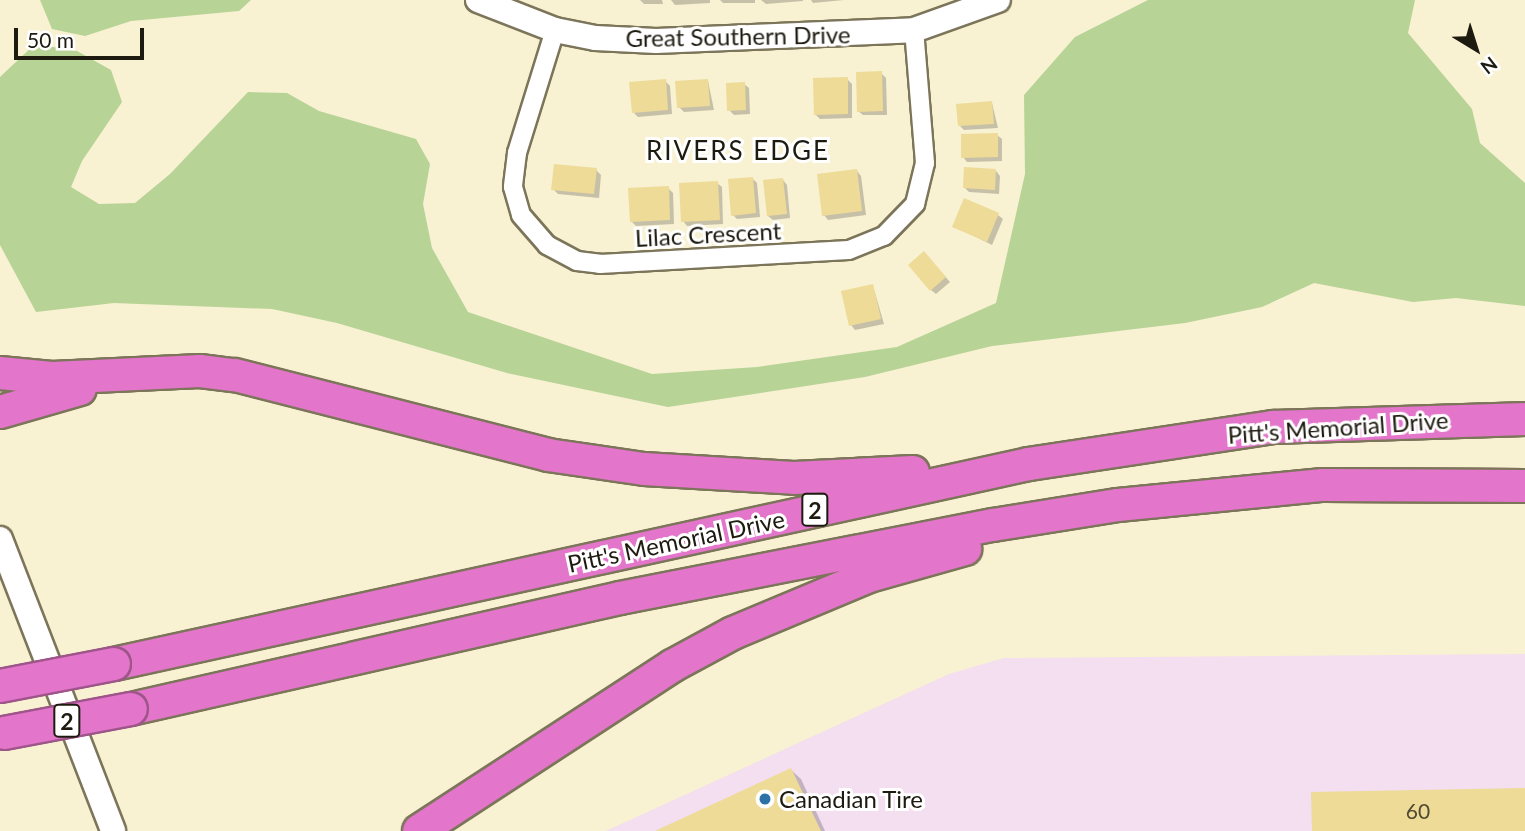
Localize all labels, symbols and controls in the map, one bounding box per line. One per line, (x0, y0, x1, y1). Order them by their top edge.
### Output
scale bar (18, 14, 147, 58)
north arrow (1441, 14, 1511, 84)
street label: Great Southern Drive (625, 20, 851, 52)
text: 50 m (27, 27, 74, 52)
text: N (1476, 52, 1502, 80)
district label: RIVERS EDGE (647, 135, 829, 167)
street label: Lilac Crescent (634, 216, 782, 252)
street label: Pitt's Memorial Drive (1227, 405, 1449, 449)
road number: 2 (801, 490, 829, 530)
street label: Pitt's Memorial Drive (565, 504, 787, 578)
road number: 2 (53, 702, 81, 740)
place label: Canadian Tire (779, 785, 924, 813)
marker: Canadian Tire (757, 791, 773, 807)
house number: 60 (1406, 798, 1430, 824)

